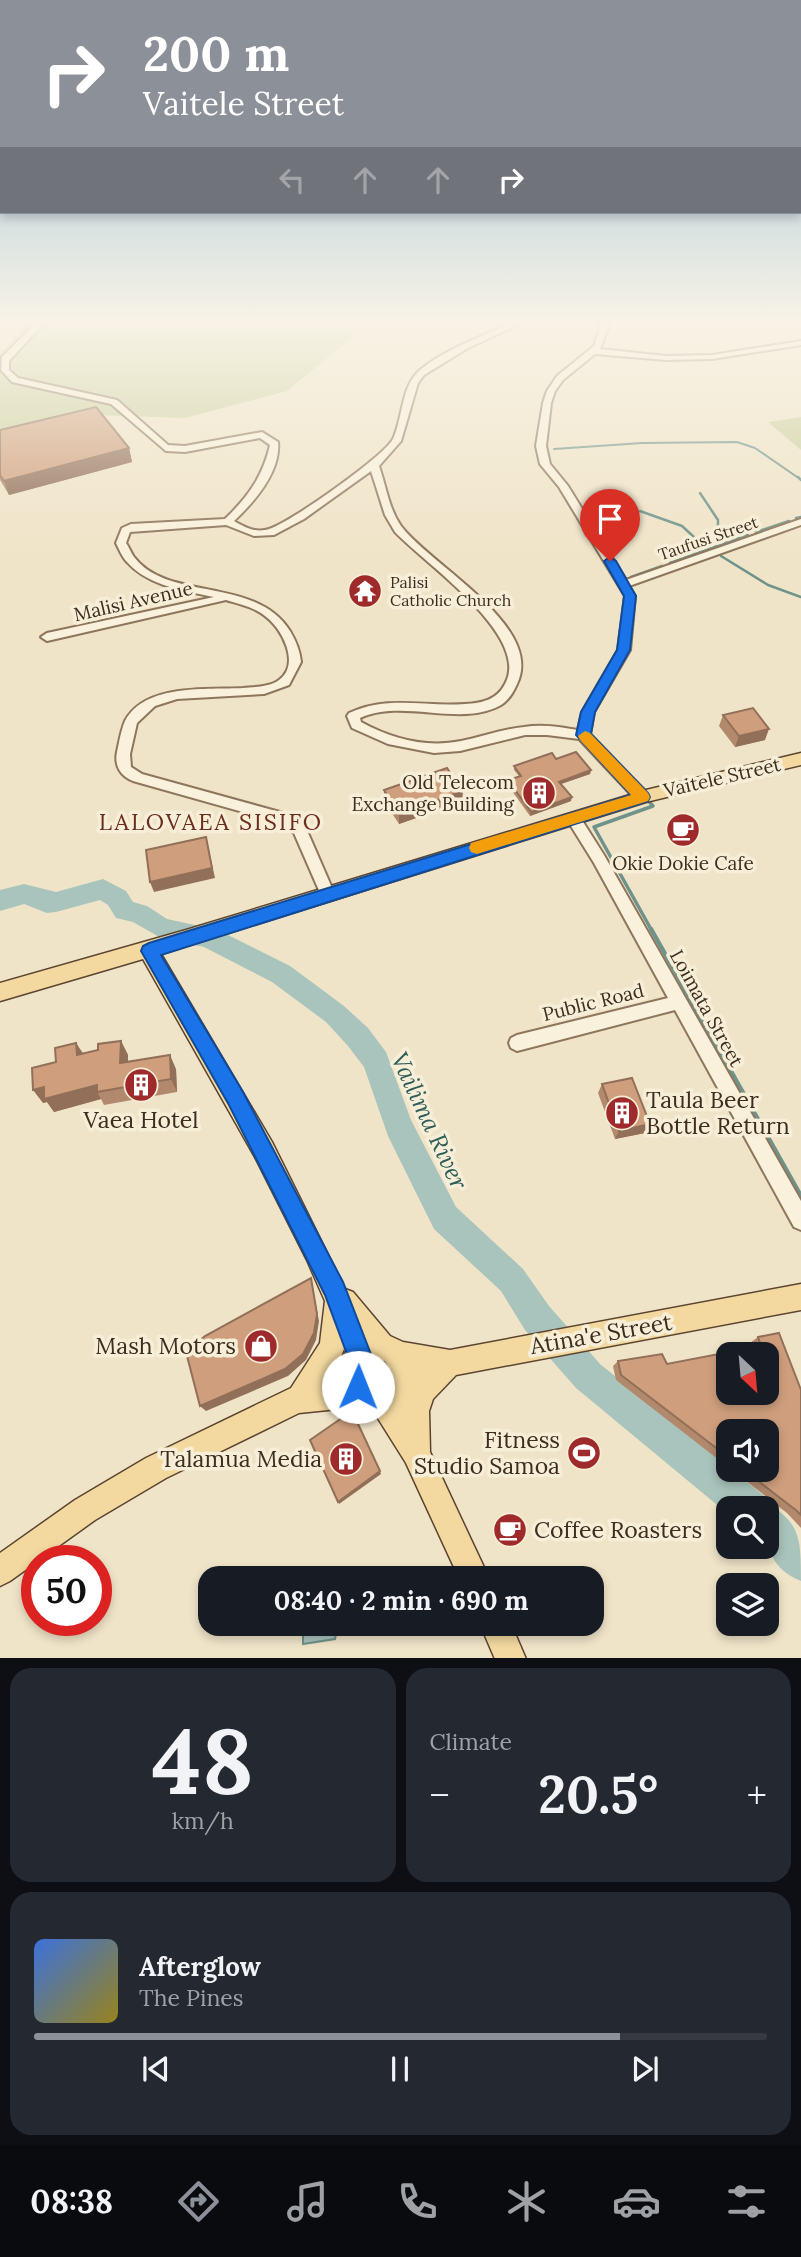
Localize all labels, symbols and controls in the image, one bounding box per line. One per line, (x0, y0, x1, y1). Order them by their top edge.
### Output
text: 200 m (143, 22, 289, 84)
icon: right (28, 28, 119, 119)
text: Vaitele Street (143, 83, 344, 124)
icon: left (273, 161, 311, 199)
icon: ahead (346, 161, 384, 199)
icon: ahead (419, 161, 457, 199)
icon: right (492, 161, 530, 199)
pin (580, 489, 640, 561)
icon: arrive (591, 500, 629, 538)
street label: Taufusi Street (656, 511, 761, 564)
temple icon: Palisi Catholic Church (346, 572, 384, 610)
place label: Palisi Catholic Church (390, 572, 512, 610)
street label: Malisi Avenue (71, 576, 195, 626)
street label: Vaitele Street (660, 752, 783, 802)
place label: Old Telecom Exchange Building (351, 770, 514, 816)
building icon: Old Telecom Exchange Building (520, 774, 558, 812)
district label: LALOVAEA SISIFO (99, 807, 323, 836)
cafe icon: Okie Dokie Cafe (664, 811, 702, 849)
place label: Okie Dokie Cafe (612, 851, 754, 875)
street label: Loimata Street (665, 945, 749, 1071)
street label: Public Road (540, 978, 646, 1026)
water label: Vailima River (384, 1047, 475, 1195)
building icon: Vaea Hotel (122, 1066, 160, 1104)
place label: Taula Beer Bottle Return (646, 1085, 790, 1140)
building icon: Taula Beer Bottle Return (603, 1094, 641, 1132)
place label: Vaea Hotel (82, 1105, 199, 1134)
street label: Atina'e Street (527, 1307, 674, 1360)
shop icon: Mash Motors (242, 1327, 280, 1365)
place label: Mash Motors (95, 1331, 236, 1360)
north arrow (716, 1342, 779, 1405)
map controls (716, 1342, 779, 1636)
position arrow (321, 1350, 395, 1424)
button: sound (716, 1419, 779, 1482)
place label: Fitness Studio Samoa (414, 1425, 560, 1480)
sports icon: Fitness Studio Samoa (565, 1434, 603, 1472)
building icon: Talamua Media (327, 1440, 365, 1478)
place label: Talamua Media (160, 1444, 322, 1473)
button: search (716, 1496, 779, 1559)
cafe icon: Coffee Roasters (491, 1511, 529, 1549)
place label: Coffee Roasters (534, 1515, 702, 1544)
speed limit sign: 50 (21, 1545, 112, 1636)
button: layers (716, 1573, 779, 1636)
text: 08:40 · 2 min · 690 m (274, 1584, 528, 1617)
text: 48 (152, 1702, 254, 1819)
text: Climate (430, 1727, 512, 1756)
text: 20.5° (538, 1761, 658, 1827)
text: − (430, 1771, 450, 1819)
text: + (747, 1771, 767, 1819)
text: km/h (172, 1806, 234, 1835)
text: Afterglow (139, 1950, 261, 1983)
text: The Pines (139, 1983, 244, 2012)
icon: previous (137, 2050, 175, 2088)
icon: pause (381, 2050, 419, 2088)
icon: next (626, 2050, 664, 2088)
icon: directions (174, 2177, 223, 2226)
icon: music (283, 2177, 332, 2226)
icon: phone (393, 2177, 442, 2226)
icon: climate (502, 2177, 551, 2226)
icon: car (612, 2177, 661, 2226)
icon: filters (722, 2177, 771, 2226)
text: 08:38 (30, 2181, 113, 2222)

